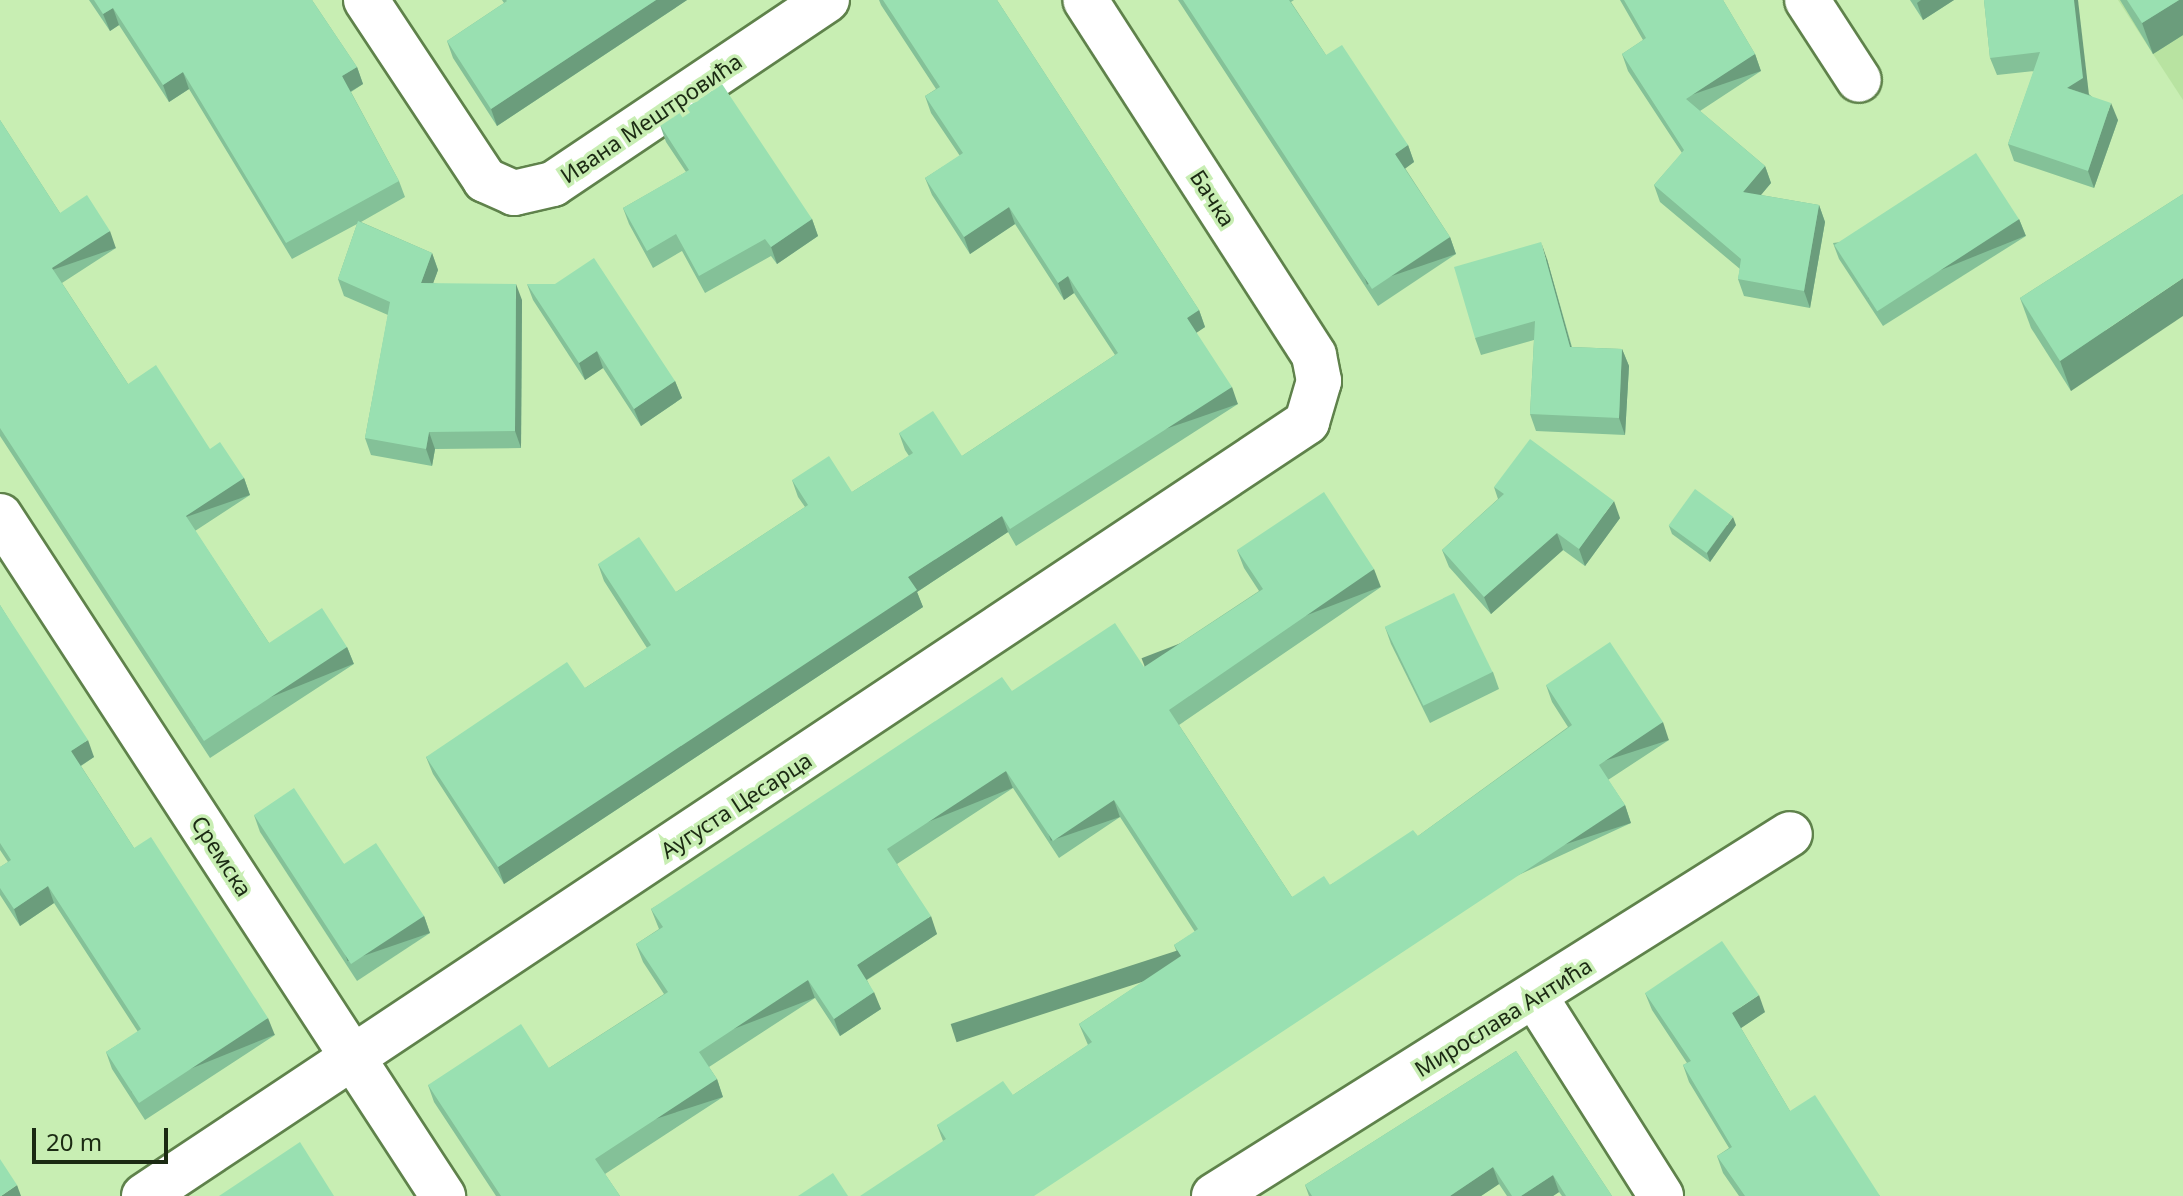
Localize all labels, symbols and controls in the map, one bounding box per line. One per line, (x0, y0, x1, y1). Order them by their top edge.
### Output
street label: Ивана Мештровића (555, 48, 747, 188)
street label: Бачка (1185, 165, 1241, 231)
street label: Аугуста Цесарца (656, 746, 816, 864)
street label: Сремска (186, 811, 258, 901)
street label: Мирослава Антића (1410, 952, 1596, 1082)
scale bar (36, 1112, 172, 1162)
text: 20 m (46, 1125, 102, 1158)

